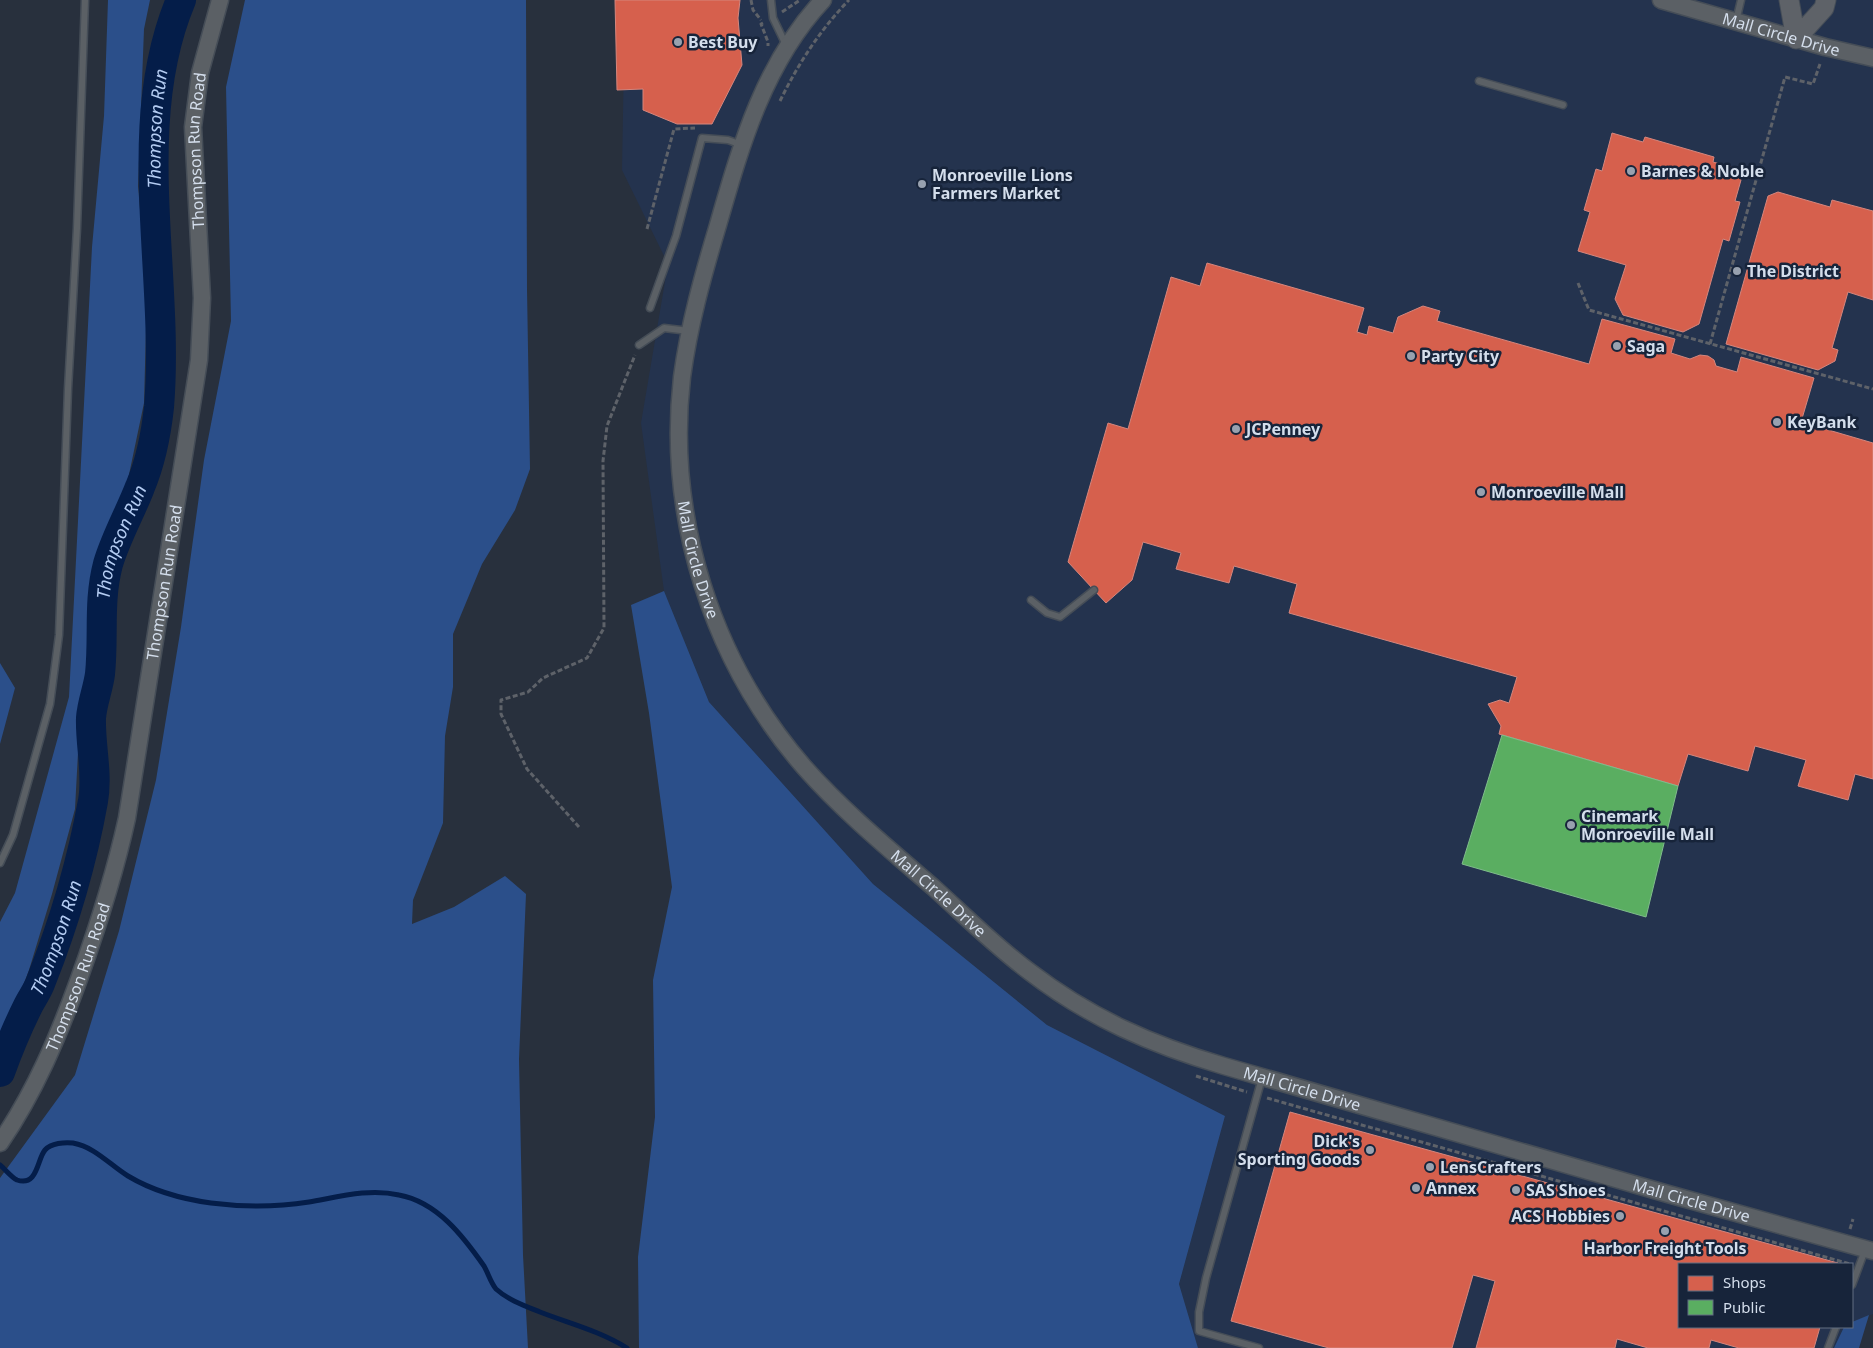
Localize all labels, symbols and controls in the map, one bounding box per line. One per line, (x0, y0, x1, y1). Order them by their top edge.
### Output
street label: Mall Circle Drive (1720, 7, 1842, 61)
place label: Best Buy (688, 31, 758, 53)
marker: Best Buy (672, 36, 684, 48)
water label: Thompson Run (141, 67, 173, 189)
street label: Thompson Run Road (182, 71, 211, 230)
place label: Barnes & Noble (1641, 160, 1764, 182)
place label: Monroeville Lions Farmers Market (932, 164, 1073, 204)
marker: Barnes & Noble (1625, 165, 1637, 177)
marker: Monroeville Lions Farmers Market (916, 178, 928, 190)
place label: The District (1747, 260, 1839, 282)
marker: The District (1731, 265, 1743, 277)
place label: Saga (1627, 335, 1665, 357)
marker: Saga (1611, 340, 1623, 352)
place label: Party City (1421, 345, 1500, 367)
marker: Party City (1405, 350, 1417, 362)
place label: KeyBank (1787, 411, 1857, 433)
marker: KeyBank (1771, 416, 1783, 428)
place label: JCPenney (1244, 418, 1321, 440)
marker: JCPenney (1230, 423, 1242, 435)
water label: Thompson Run (91, 481, 152, 600)
place label: Monroeville Mall (1491, 481, 1624, 503)
marker: Monroeville Mall (1475, 486, 1487, 498)
street label: Mall Circle Drive (673, 499, 724, 622)
street label: Thompson Run Road (141, 503, 187, 662)
place label: Cinemark Monroeville Mall (1581, 805, 1714, 845)
marker: Cinemark Monroeville Mall (1565, 819, 1577, 831)
street label: Mall Circle Drive (886, 845, 991, 942)
water label: Thompson Run (24, 877, 86, 999)
street label: Thompson Run Road (41, 900, 115, 1055)
street label: Mall Circle Drive (1241, 1061, 1363, 1116)
place label: Dick's Sporting Goods (1238, 1130, 1360, 1170)
marker: Dick's Sporting Goods (1364, 1144, 1376, 1156)
place label: LensCrafters (1440, 1156, 1542, 1178)
marker: LensCrafters (1424, 1161, 1436, 1173)
street label: Mall Circle Drive (1630, 1173, 1753, 1227)
place label: Annex (1426, 1177, 1477, 1199)
place label: SAS Shoes (1526, 1179, 1606, 1201)
marker: Annex (1410, 1182, 1422, 1194)
marker: SAS Shoes (1510, 1184, 1522, 1196)
place label: ACS Hobbies (1511, 1205, 1610, 1227)
marker: ACS Hobbies (1614, 1210, 1626, 1222)
marker: Harbor Freight Tools (1659, 1225, 1671, 1237)
place label: Harbor Freight Tools (1584, 1237, 1746, 1259)
legend (1678, 1263, 1853, 1328)
text: Shops (1723, 1272, 1766, 1292)
text: Public (1723, 1297, 1766, 1317)

